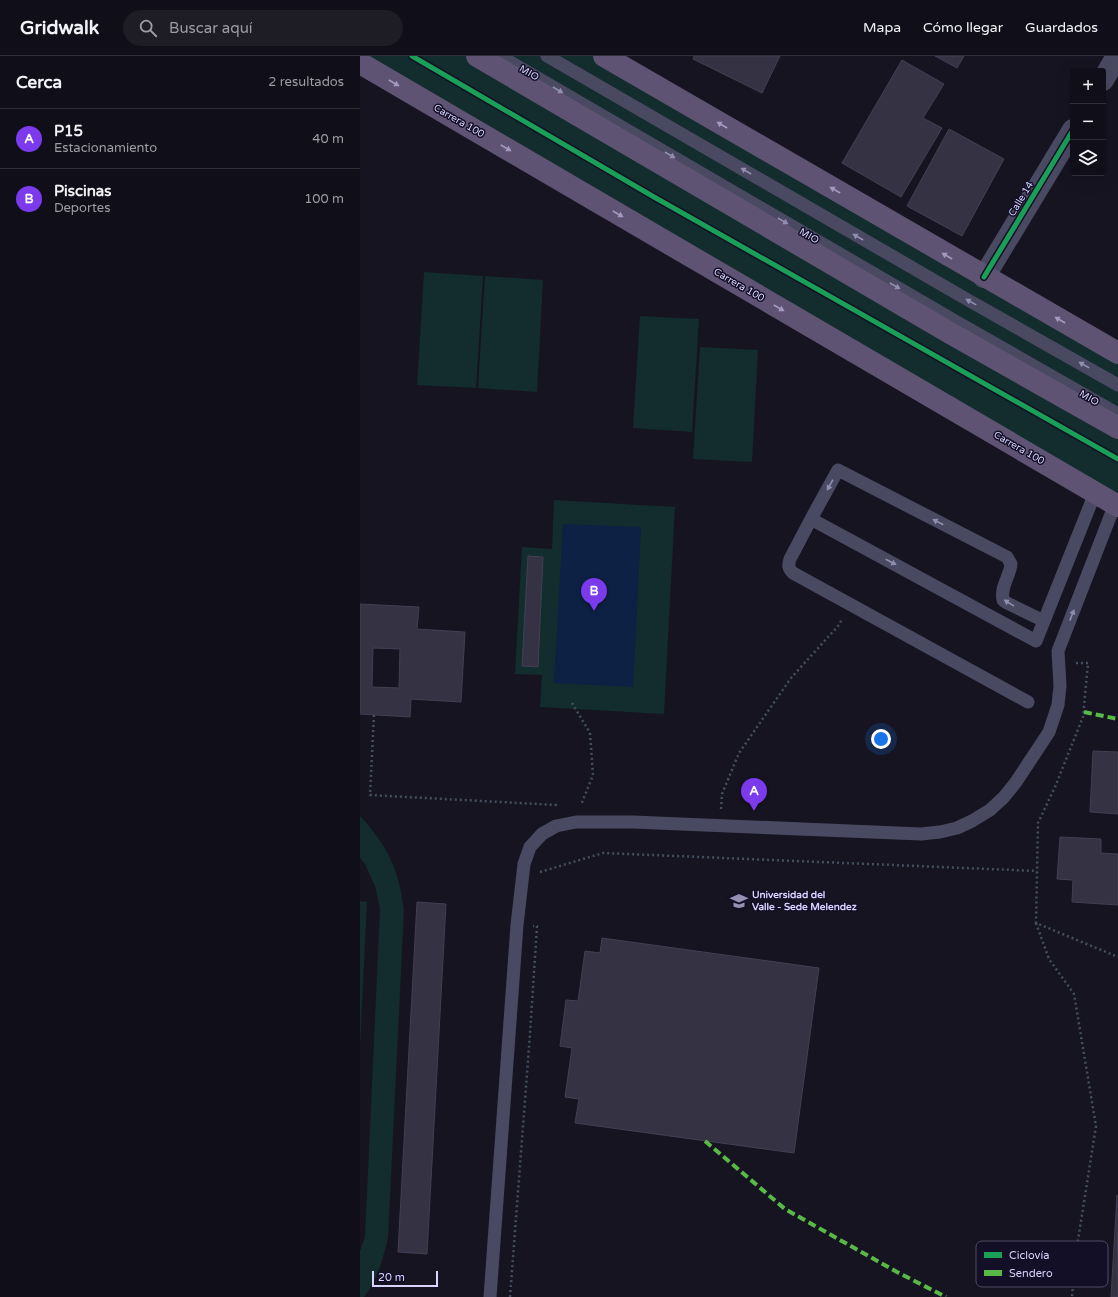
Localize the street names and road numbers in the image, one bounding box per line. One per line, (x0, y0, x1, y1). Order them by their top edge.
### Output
street label: MIO (517, 63, 541, 83)
street label: Carrera 100 (431, 102, 487, 140)
street label: Calle 14 (1006, 179, 1036, 219)
street label: MIO (797, 226, 821, 246)
street label: Carrera 100 (711, 266, 767, 304)
street label: MIO (1077, 388, 1101, 408)
street label: Carrera 100 (991, 429, 1047, 467)

